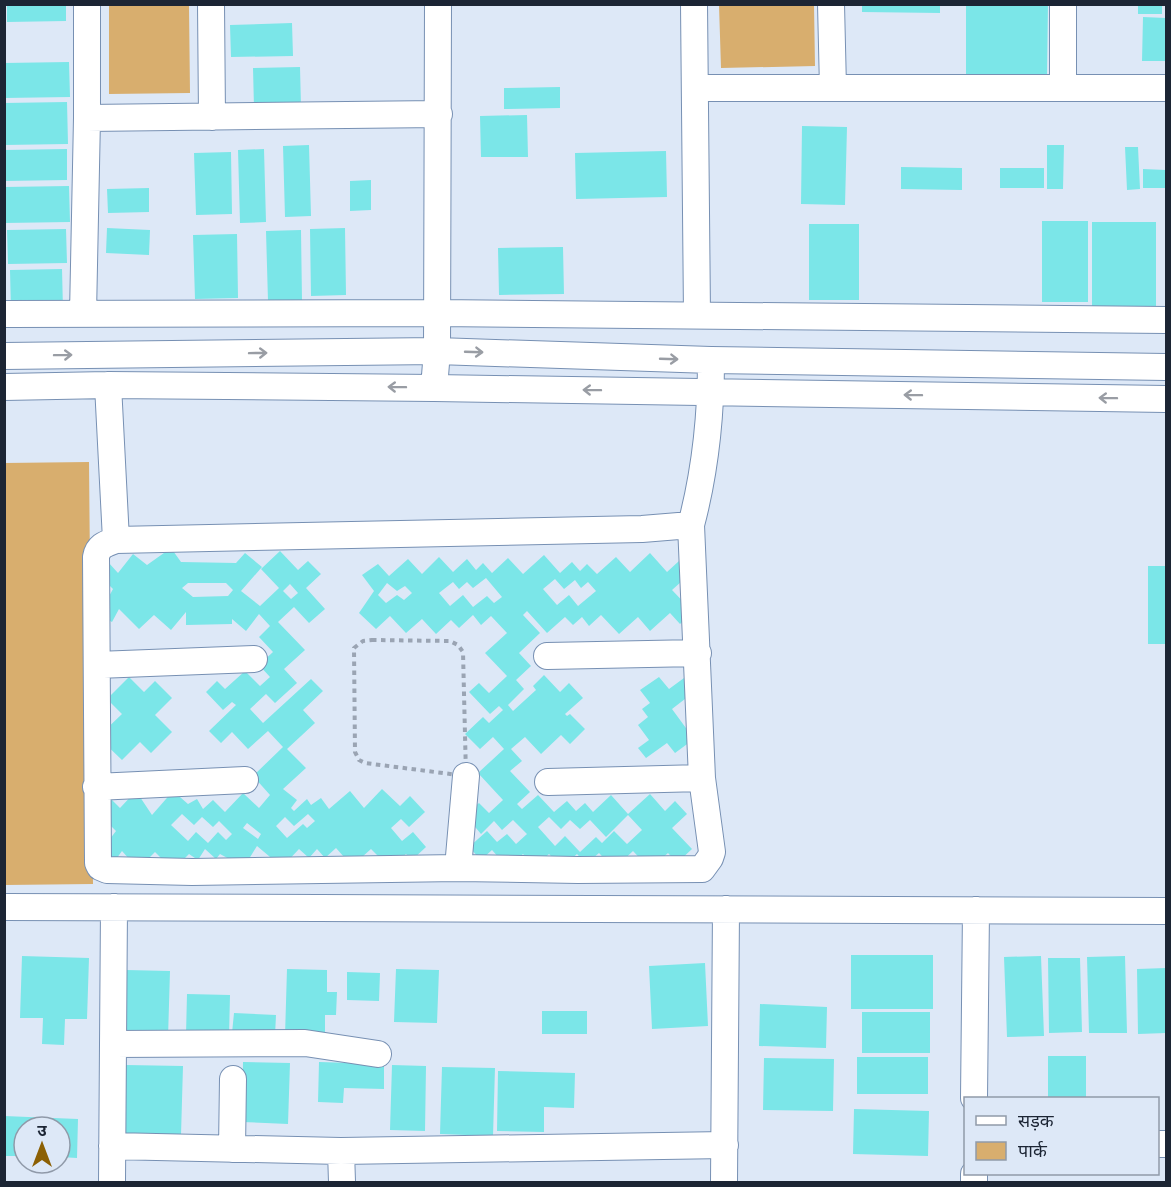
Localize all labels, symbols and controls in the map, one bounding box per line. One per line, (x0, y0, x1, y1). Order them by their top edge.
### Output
one-way arrow (247, 347, 267, 359)
one-way arrow (463, 347, 483, 358)
one-way arrow (52, 349, 72, 361)
one-way arrow (658, 353, 678, 364)
one-way arrow (388, 382, 408, 393)
one-way arrow (583, 384, 603, 396)
one-way arrow (904, 389, 924, 401)
one-way arrow (1099, 393, 1119, 404)
legend (964, 1097, 1159, 1175)
text: सड़क (1018, 1109, 1055, 1131)
north arrow (12, 1115, 72, 1175)
text: उ (37, 1120, 47, 1139)
text: पार्क (1018, 1139, 1048, 1161)

